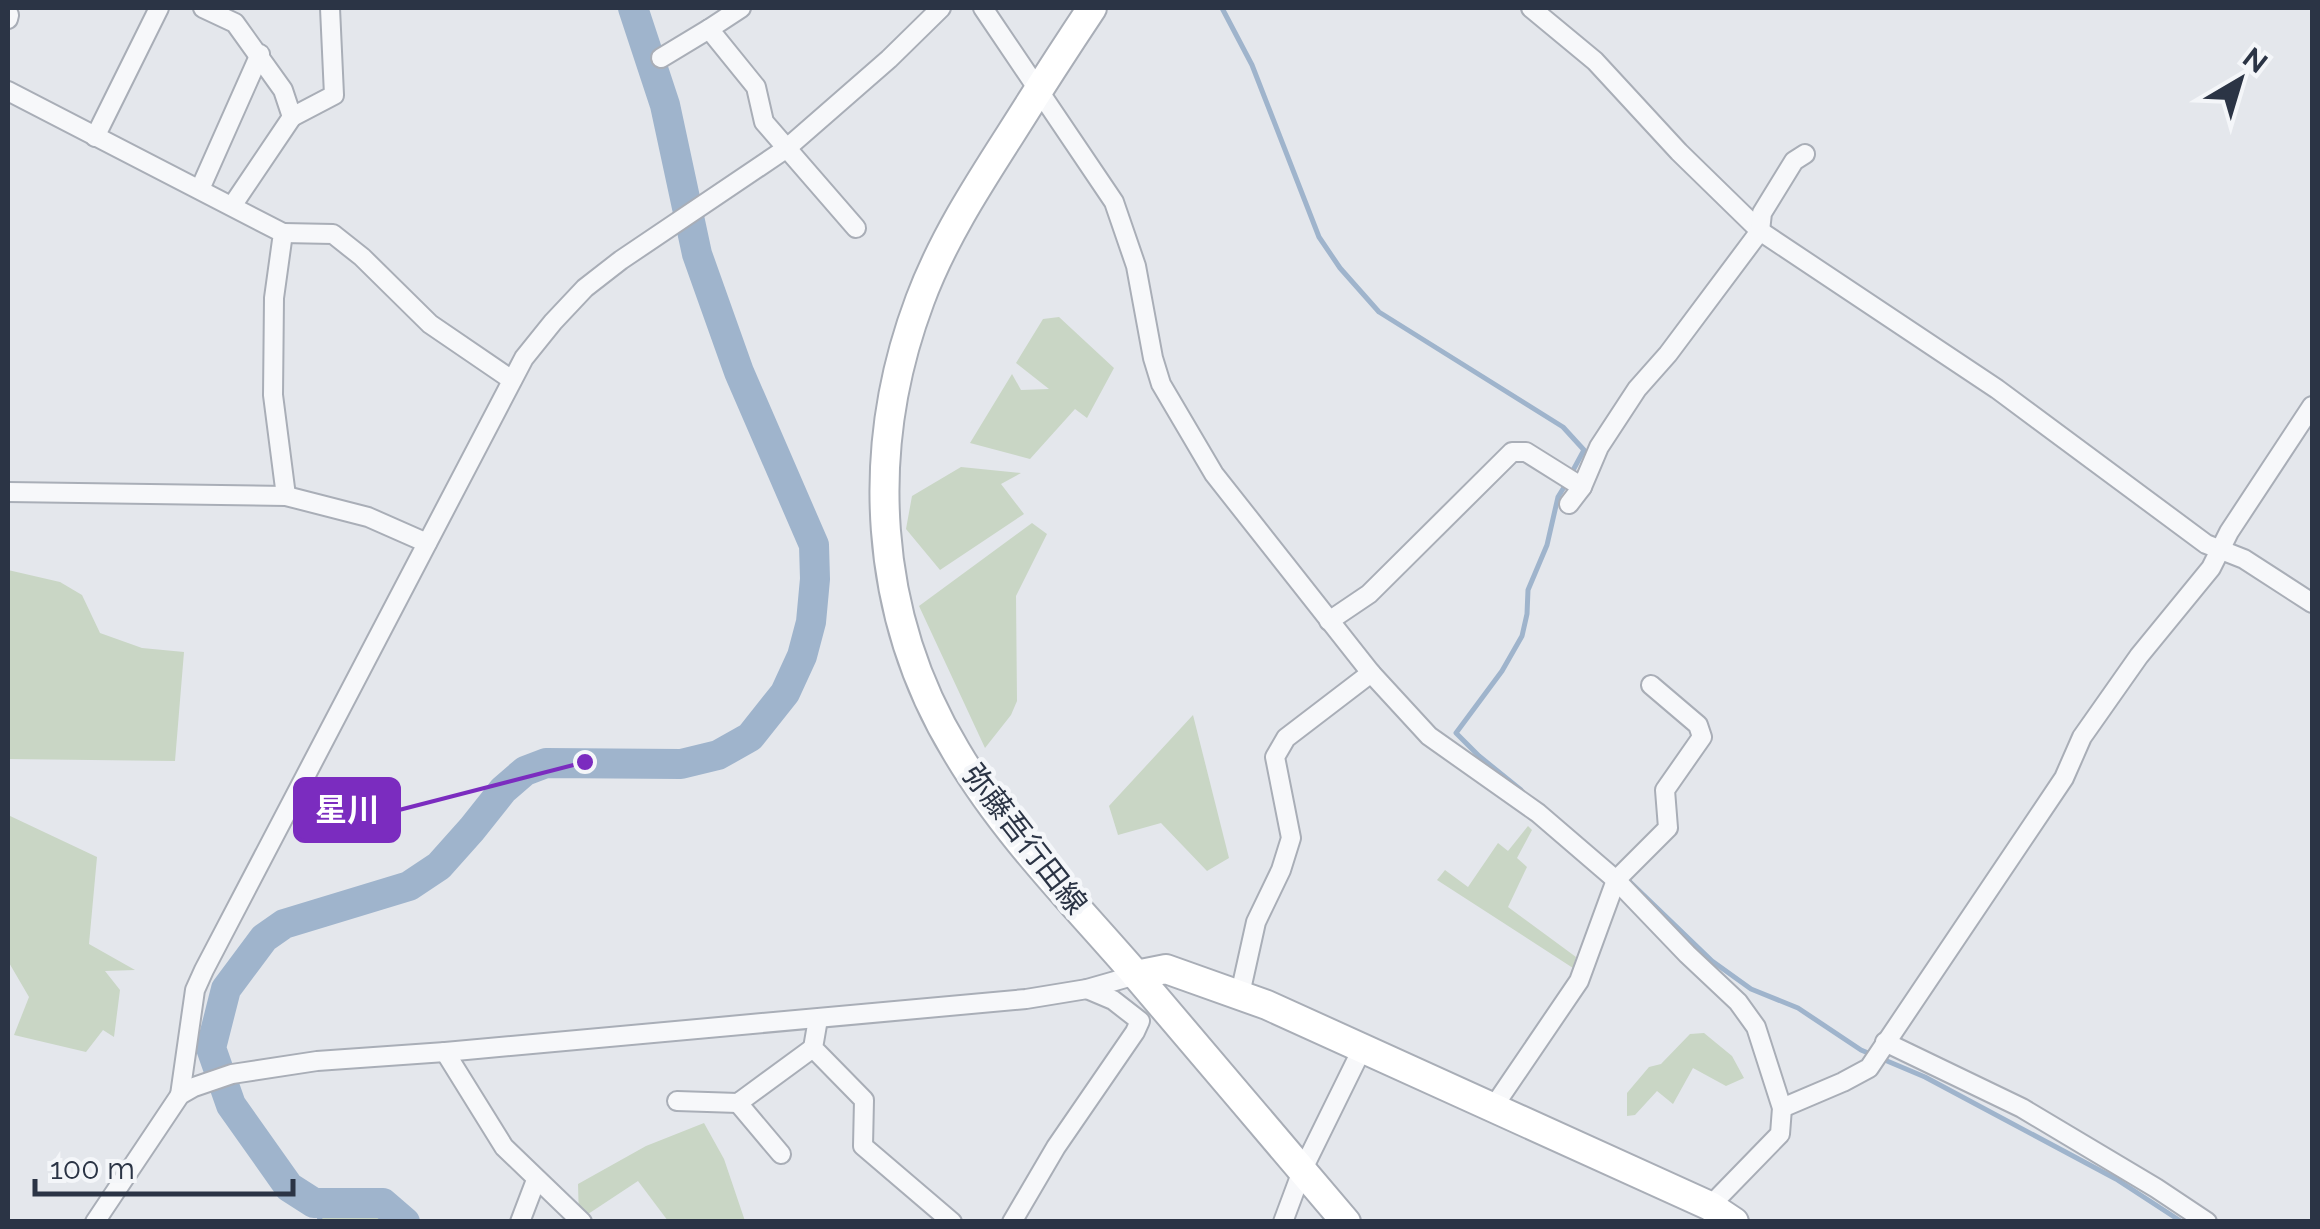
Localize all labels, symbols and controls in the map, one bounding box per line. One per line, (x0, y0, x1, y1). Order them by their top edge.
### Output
north arrow (2190, 30, 2290, 130)
text: N (2237, 41, 2274, 80)
street label: 弥藤吾行田線 (956, 757, 1094, 921)
callout: 星川 (295, 779, 399, 841)
text: 星川 (315, 791, 379, 828)
scale bar (35, 1134, 292, 1196)
text: 100 m (50, 1151, 135, 1186)

